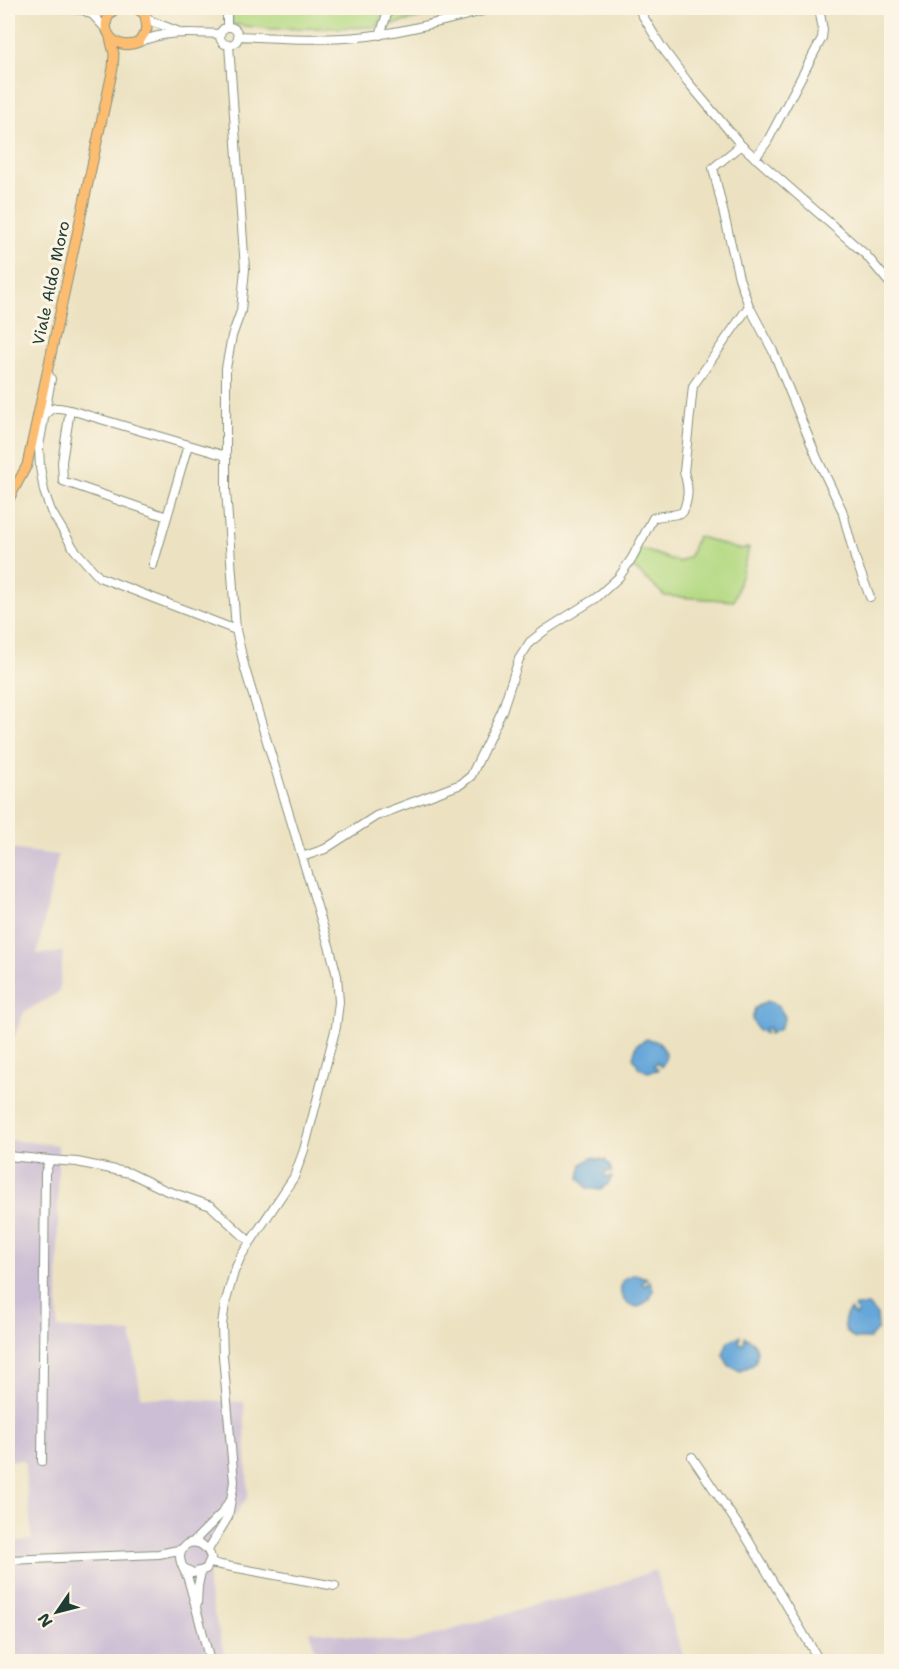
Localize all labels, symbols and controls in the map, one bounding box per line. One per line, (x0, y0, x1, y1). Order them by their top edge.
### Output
street label: Viale Aldo Moro (28, 219, 74, 347)
north arrow (27, 1582, 87, 1642)
text: N (33, 1609, 57, 1632)

